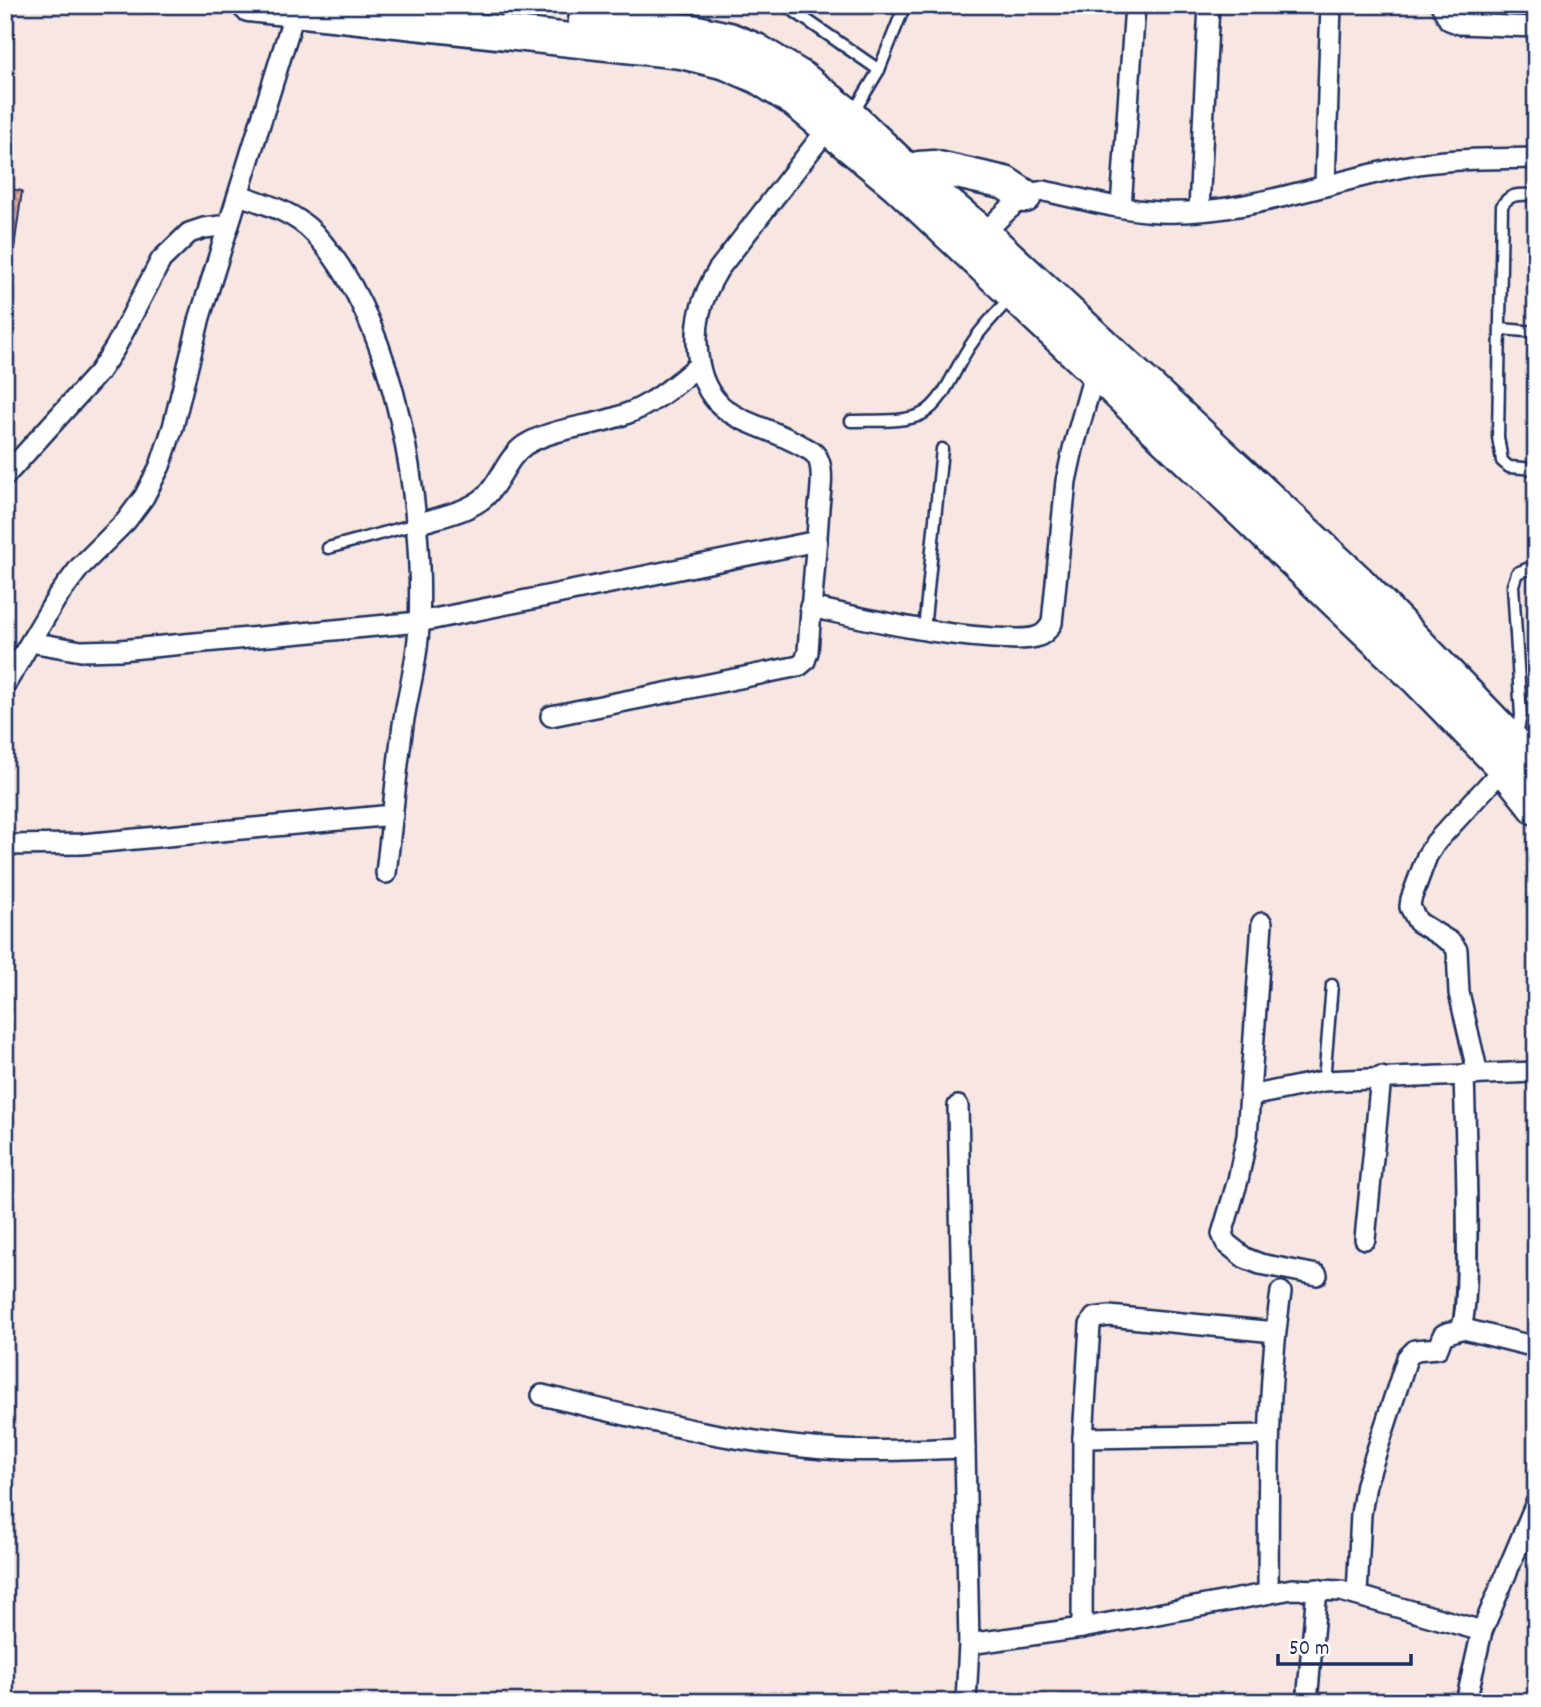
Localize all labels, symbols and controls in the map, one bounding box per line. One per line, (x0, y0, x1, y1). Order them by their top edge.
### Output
scale bar (1278, 1623, 1412, 1667)
text: 50 m (1289, 1635, 1329, 1665)

